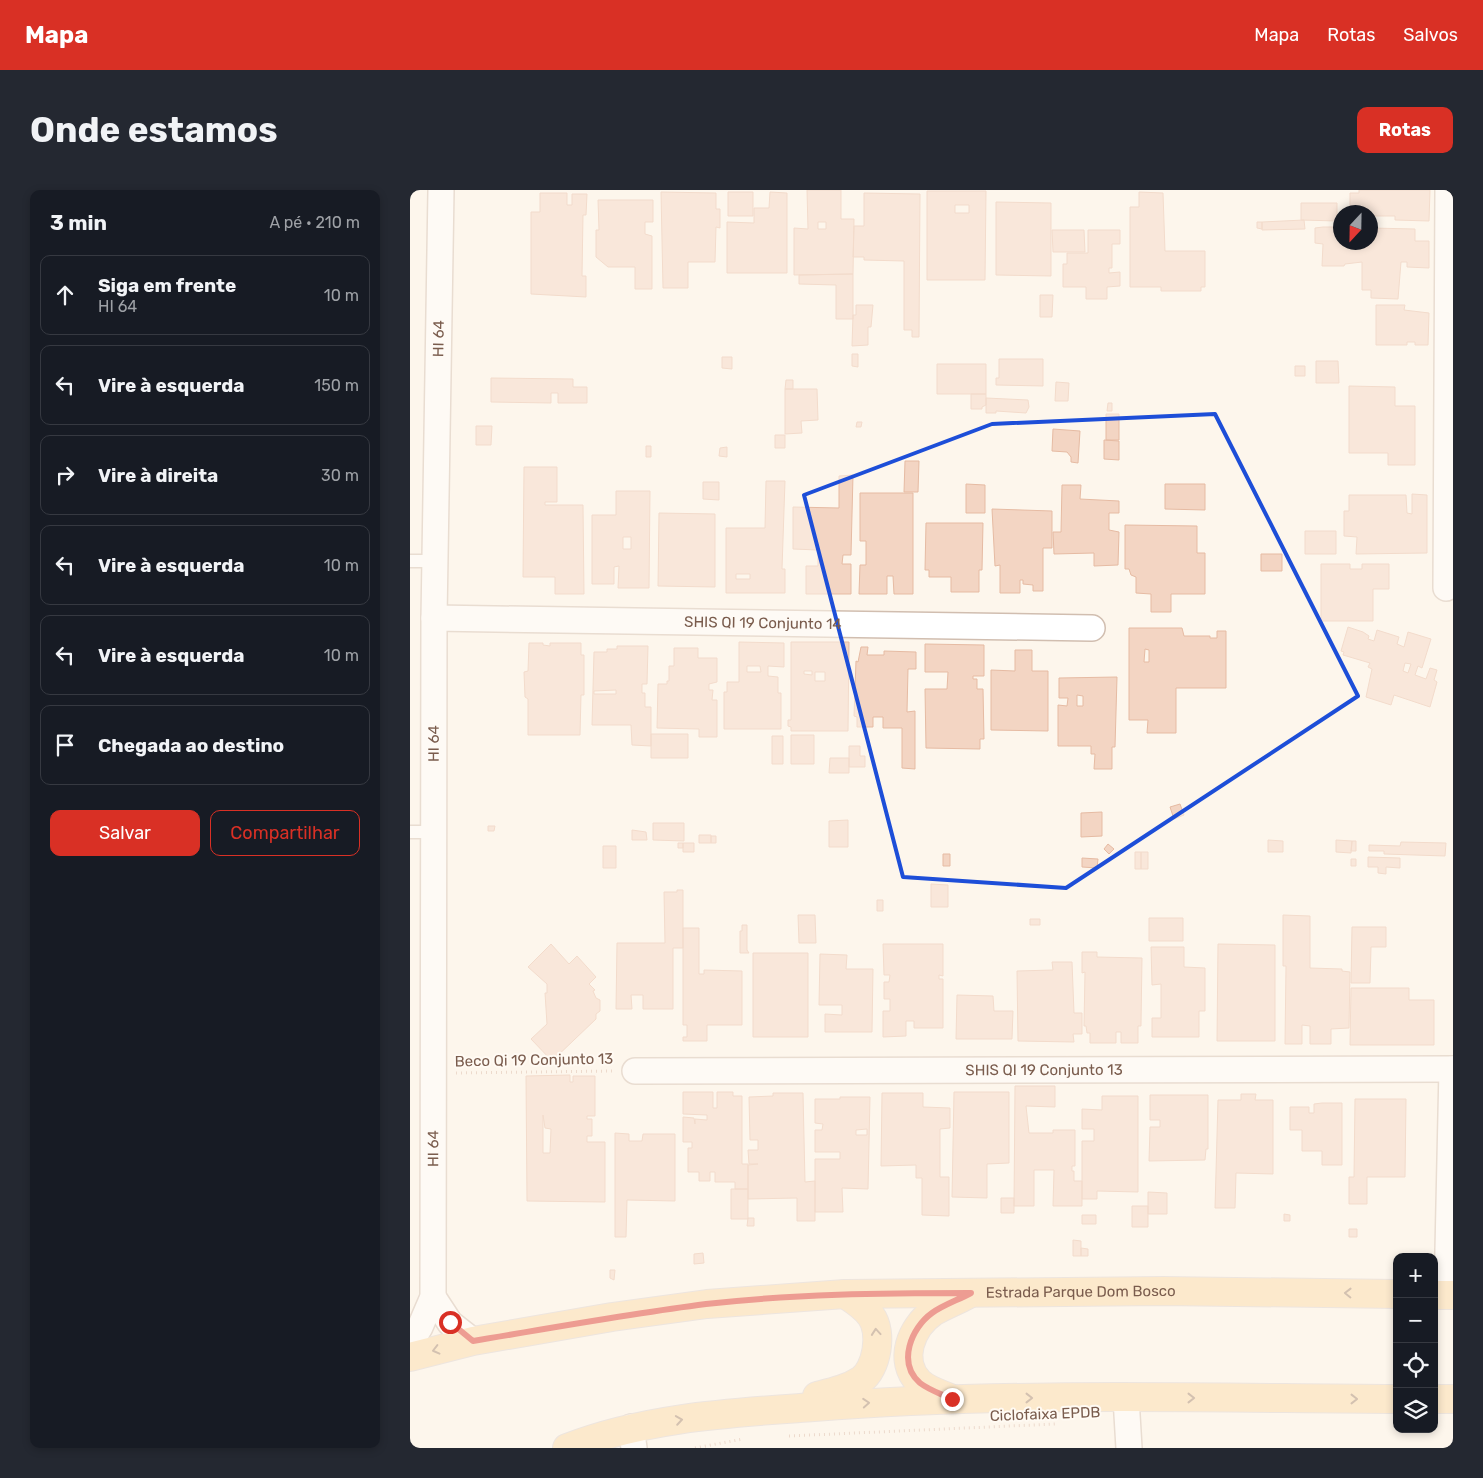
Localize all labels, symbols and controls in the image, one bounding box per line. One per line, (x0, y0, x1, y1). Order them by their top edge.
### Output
text: Mapa (25, 21, 88, 49)
text: Mapa (1254, 24, 1299, 46)
text: Rotas (1327, 24, 1375, 46)
text: Salvos (1403, 24, 1458, 46)
button: Rotas (1357, 107, 1453, 153)
text: Onde estamos (30, 109, 278, 151)
north arrow (1333, 205, 1378, 250)
text: 3 min (50, 210, 107, 235)
text: A pé · 210 m (270, 213, 360, 232)
text: Siga em frente (98, 274, 236, 297)
icon: ahead (51, 281, 79, 309)
text: 10 m (324, 286, 359, 305)
text: HI 64 (98, 297, 137, 316)
street label: HI 64 (429, 320, 448, 357)
icon: left (51, 371, 79, 399)
text: Vire à esquerda (98, 374, 245, 397)
text: 150 m (314, 376, 359, 395)
icon: right (51, 461, 79, 489)
text: Vire à direita (98, 464, 218, 487)
text: 30 m (321, 466, 359, 485)
icon: left (51, 551, 79, 579)
text: Vire à esquerda (98, 554, 245, 577)
text: 10 m (324, 556, 359, 575)
street label: SHIS QI 19 Conjunto 14 (684, 613, 842, 633)
icon: left (51, 641, 79, 669)
text: Vire à esquerda (98, 644, 245, 667)
text: 10 m (324, 646, 359, 665)
street label: HI 64 (425, 725, 443, 762)
icon: arrive (51, 731, 79, 759)
text: Chegada ao destino (98, 734, 284, 757)
button: Salvar (50, 810, 200, 856)
button: Compartilhar (210, 810, 360, 856)
street label: Beco Qi 19 Conjunto 13 (455, 1050, 613, 1070)
street label: SHIS QI 19 Conjunto 13 (965, 1061, 1123, 1079)
street label: HI 64 (424, 1130, 442, 1167)
map controls (1393, 1253, 1438, 1433)
button: + (1393, 1253, 1438, 1298)
street label: Estrada Parque Dom Bosco (986, 1282, 1176, 1302)
one-way arrow (1344, 1288, 1352, 1298)
button: − (1393, 1298, 1438, 1343)
route start (439, 1311, 462, 1334)
one-way arrow (871, 1328, 882, 1336)
button: locate (1393, 1343, 1438, 1388)
one-way arrow (432, 1344, 441, 1355)
route end (941, 1388, 964, 1411)
button: layers (1393, 1388, 1438, 1433)
one-way arrow (1025, 1393, 1033, 1404)
one-way arrow (1188, 1393, 1195, 1403)
one-way arrow (1350, 1394, 1358, 1404)
one-way arrow (863, 1398, 871, 1409)
street label: Ciclofaixa EPDB (989, 1403, 1101, 1425)
one-way arrow (675, 1415, 684, 1425)

